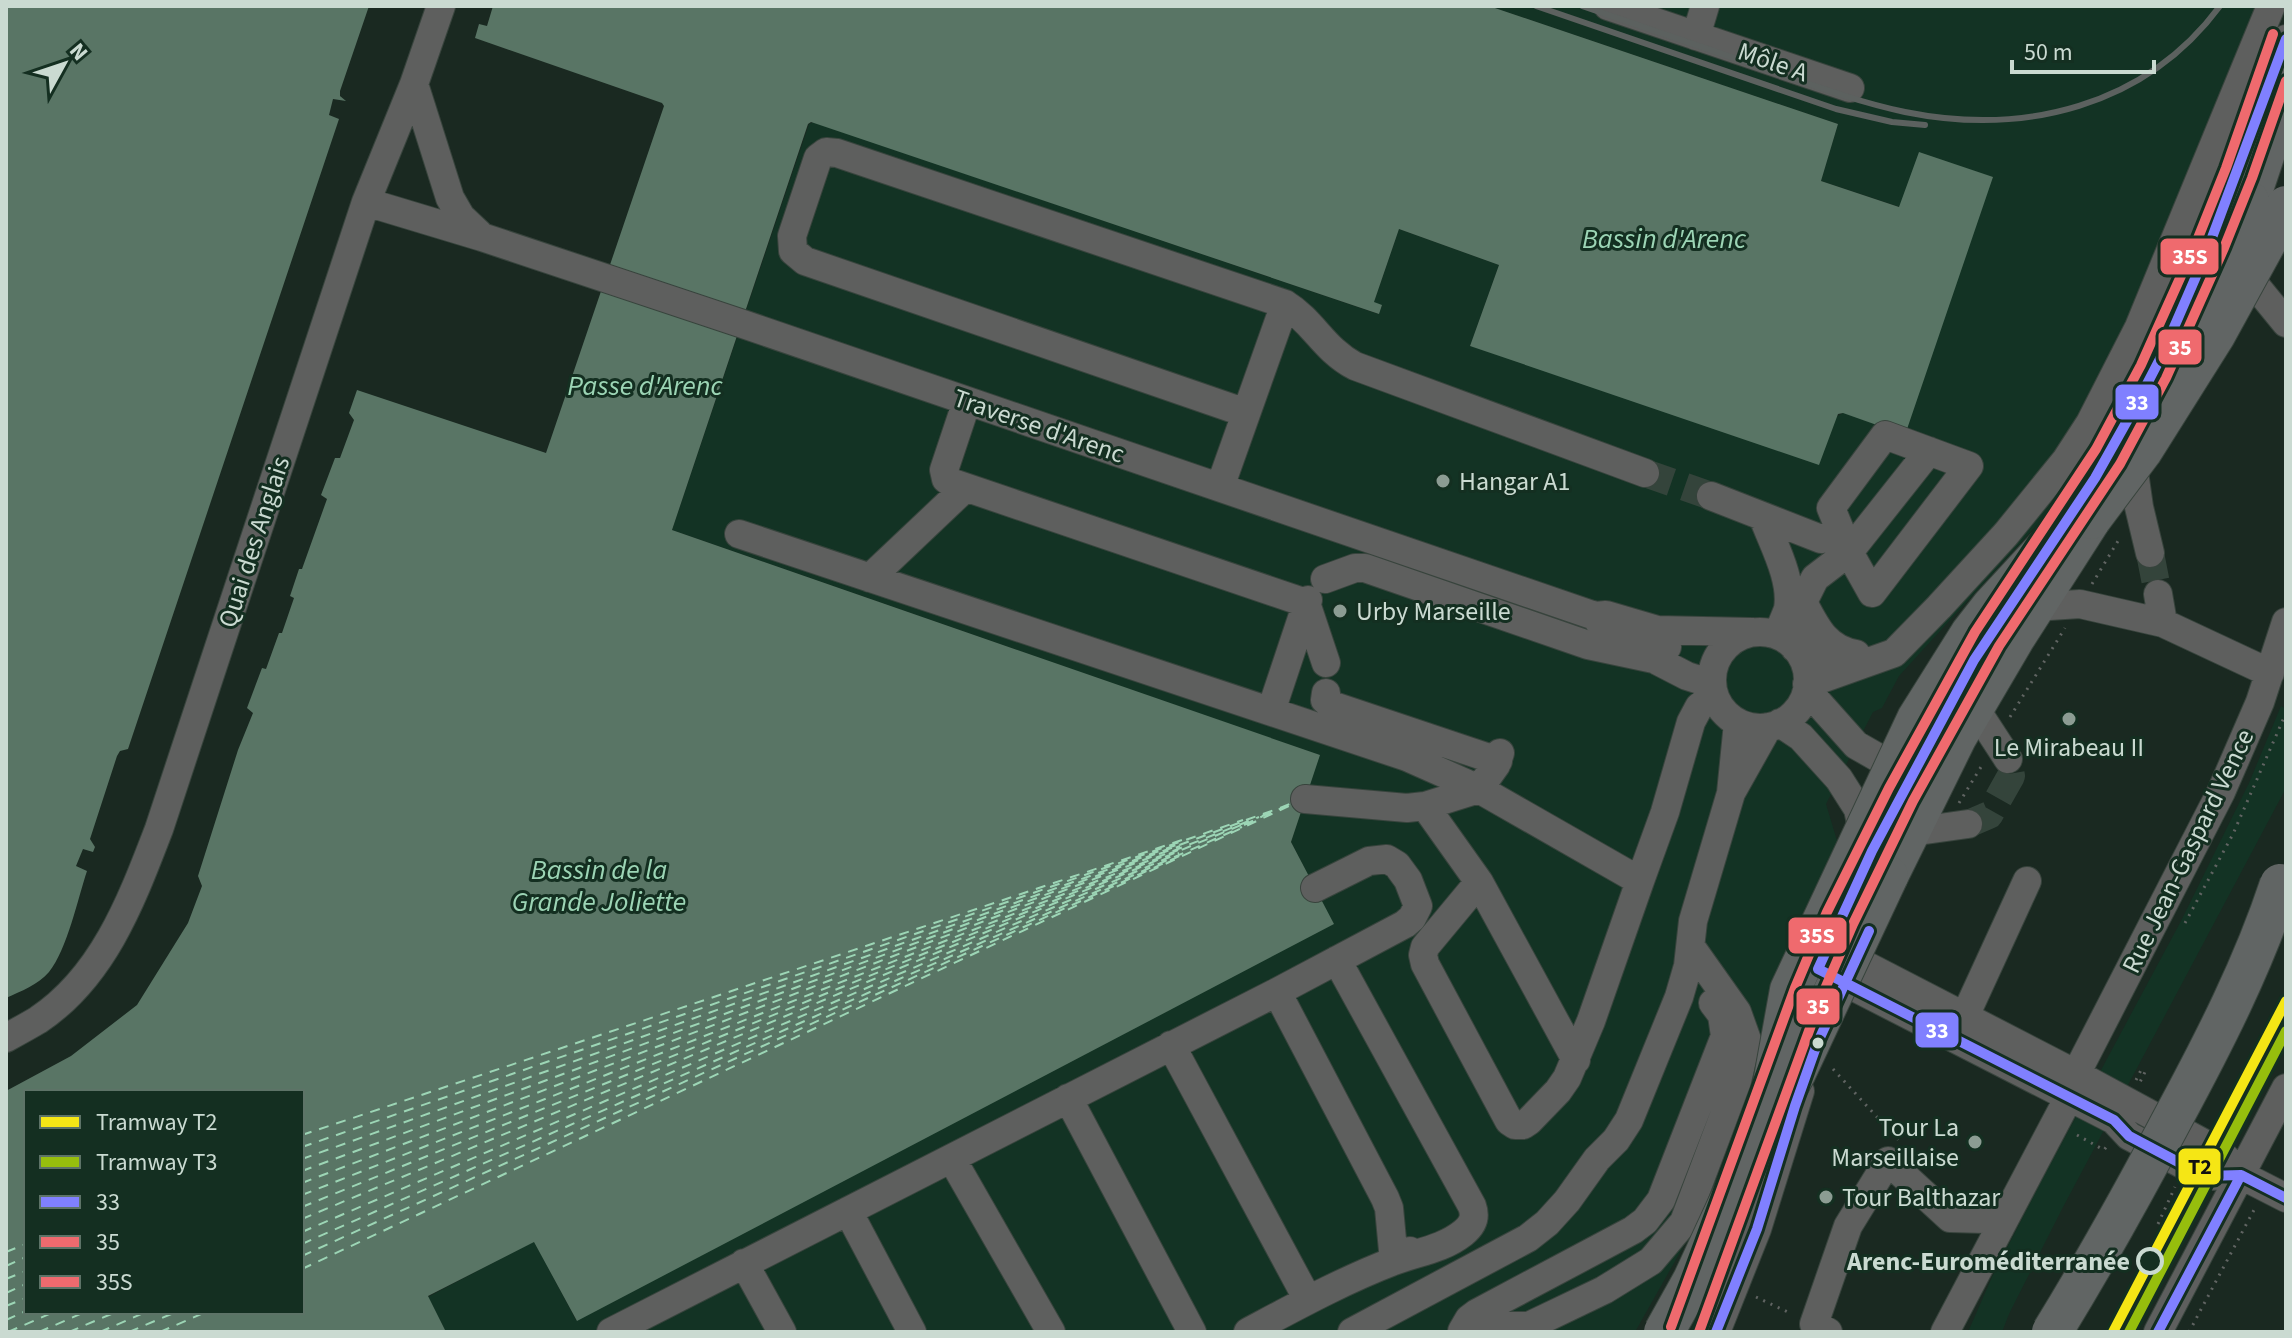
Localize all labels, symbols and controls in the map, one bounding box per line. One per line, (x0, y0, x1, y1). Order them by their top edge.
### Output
north arrow (24, 24, 104, 104)
scale bar (2012, 24, 2154, 74)
street label: Môle A (1733, 33, 1814, 91)
text: 50 m (2024, 35, 2073, 70)
text: N (62, 36, 96, 68)
water label: Bassin d'Arenc (1582, 219, 1747, 259)
line badge: 35S (2159, 237, 2220, 276)
text: 35S (2172, 241, 2208, 273)
line badge: 35 (2157, 328, 2203, 366)
text: 35 (2168, 332, 2192, 364)
water label: Passe d'Arenc (567, 366, 723, 406)
street label: Traverse d'Arenc (949, 379, 1130, 473)
line badge: 33 (2114, 383, 2160, 421)
text: 33 (2125, 387, 2149, 419)
street label: Quai des Anglais (209, 452, 299, 632)
place label: Hangar A1 (1459, 463, 1570, 500)
marker: Hangar A1 (1434, 472, 1452, 490)
place label: Urby Marseille (1356, 593, 1511, 630)
marker: Urby Marseille (1331, 602, 1349, 620)
marker: Le Mirabeau II (2060, 710, 2078, 728)
street label: Rue Jean-Gaspard Vence (2113, 723, 2263, 979)
place label: Le Mirabeau II (1994, 729, 2144, 766)
water label: Bassin de la Grande Joliette (512, 850, 686, 922)
line badge: 35S (1787, 916, 1848, 955)
text: 35S (1799, 920, 1835, 952)
line badge: 35 (1795, 987, 1841, 1026)
text: 35 (1806, 991, 1830, 1023)
line badge: 33 (1914, 1011, 1960, 1049)
text: 33 (1925, 1015, 1949, 1047)
unlabelled marker (1810, 1035, 1826, 1051)
legend (24, 1090, 304, 1314)
text: Tramway T2 (96, 1105, 217, 1140)
place label: Tour La Marseillaise (1831, 1109, 1959, 1176)
marker: Tour La Marseillaise (1966, 1133, 1984, 1151)
text: Tramway T3 (96, 1145, 217, 1180)
line badge: T2 (2177, 1147, 2222, 1186)
text: T2 (2188, 1151, 2212, 1183)
place label: Tour Balthazar (1842, 1179, 2001, 1216)
text: 33 (96, 1185, 120, 1220)
marker: Tour Balthazar (1817, 1188, 1835, 1206)
text: 35 (96, 1225, 120, 1260)
place label: Arenc-Euroméditerranée (1846, 1243, 2130, 1280)
marker: Arenc-Euroméditerranée (2137, 1248, 2163, 1274)
text: 35S (96, 1265, 133, 1300)

